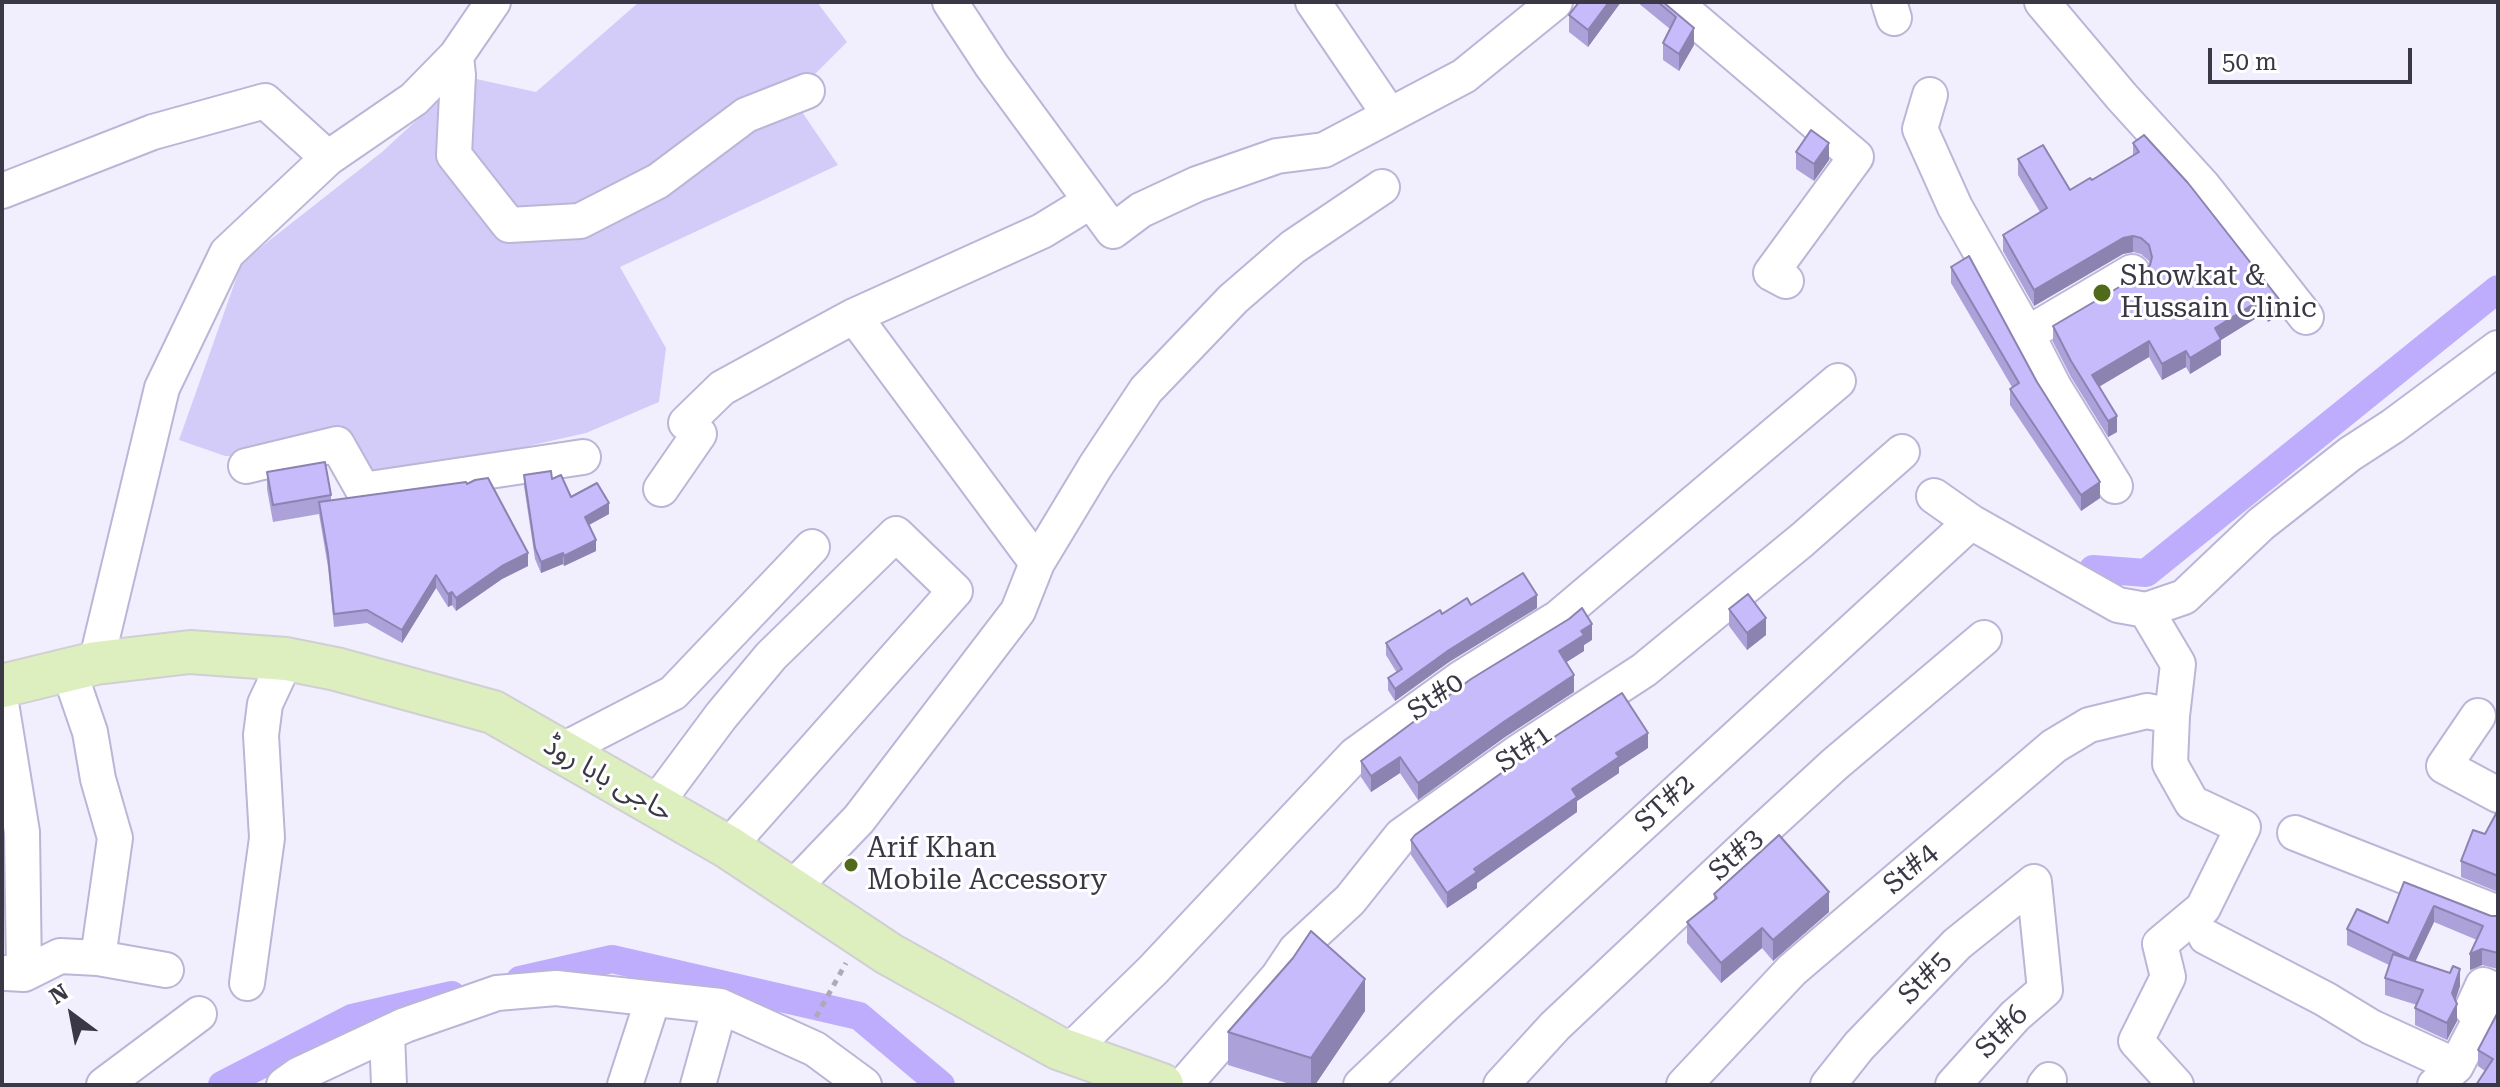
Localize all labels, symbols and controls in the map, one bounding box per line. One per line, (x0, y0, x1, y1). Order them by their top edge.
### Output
scale bar (2212, 32, 2416, 82)
text: 50 m (2222, 48, 2277, 76)
place label: Showkat & Hussain Clinic (2120, 260, 2317, 326)
marker: Showkat & Hussain Clinic (2091, 282, 2113, 304)
street label: St#0 (1401, 666, 1471, 728)
street label: St#1 (1489, 718, 1559, 780)
street label: حاجی بابا روڈ (537, 729, 679, 829)
street label: ST#2 (1628, 767, 1702, 839)
street label: St#3 (1702, 822, 1770, 888)
place label: Arif Khan Mobile Accessory (867, 832, 1107, 898)
street label: St#4 (1877, 836, 1945, 902)
marker: Arif Khan Mobile Accessory (842, 856, 860, 874)
street label: St#5 (1892, 944, 1958, 1012)
north arrow (32, 975, 112, 1055)
text: N (45, 979, 73, 1009)
street label: St#6 (1969, 998, 2035, 1066)

